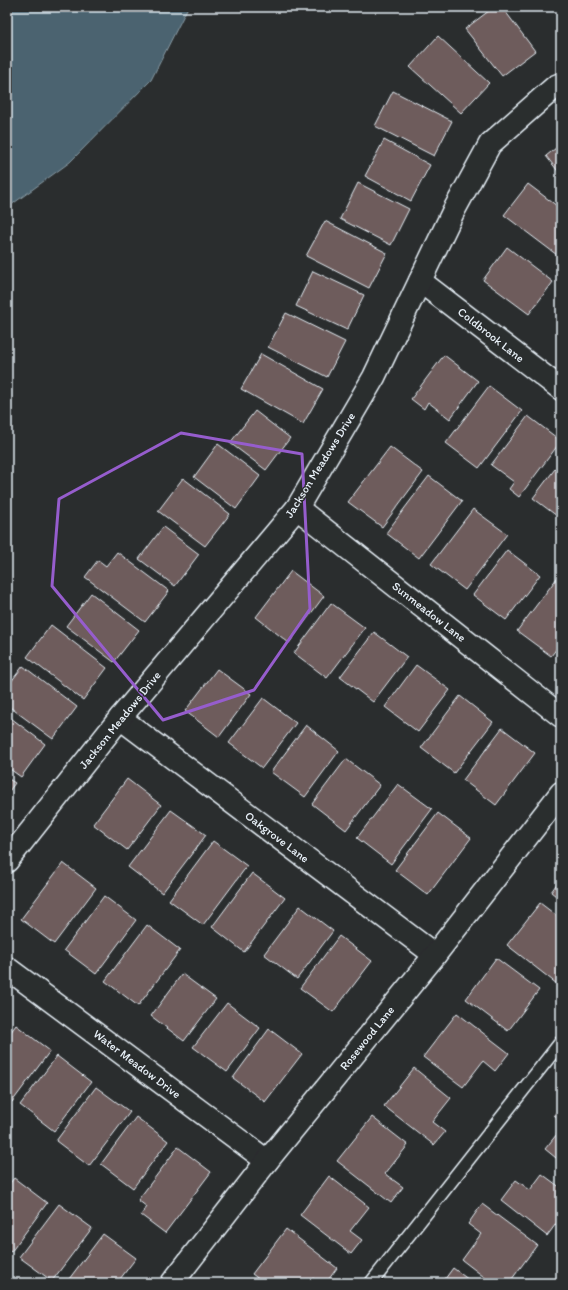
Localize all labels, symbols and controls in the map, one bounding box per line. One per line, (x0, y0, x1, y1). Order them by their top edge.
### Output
street label: Coldbrook Lane (455, 305, 527, 365)
street label: Jackson Meadows Drive (282, 410, 358, 520)
street label: Sunmeadow Lane (389, 579, 469, 645)
street label: Jackson Meadows Drive (76, 668, 164, 772)
street label: Oakgrove Lane (242, 808, 312, 866)
street label: Rosewood Lane (337, 1003, 397, 1073)
street label: Water Meadow Drive (91, 1027, 184, 1101)

